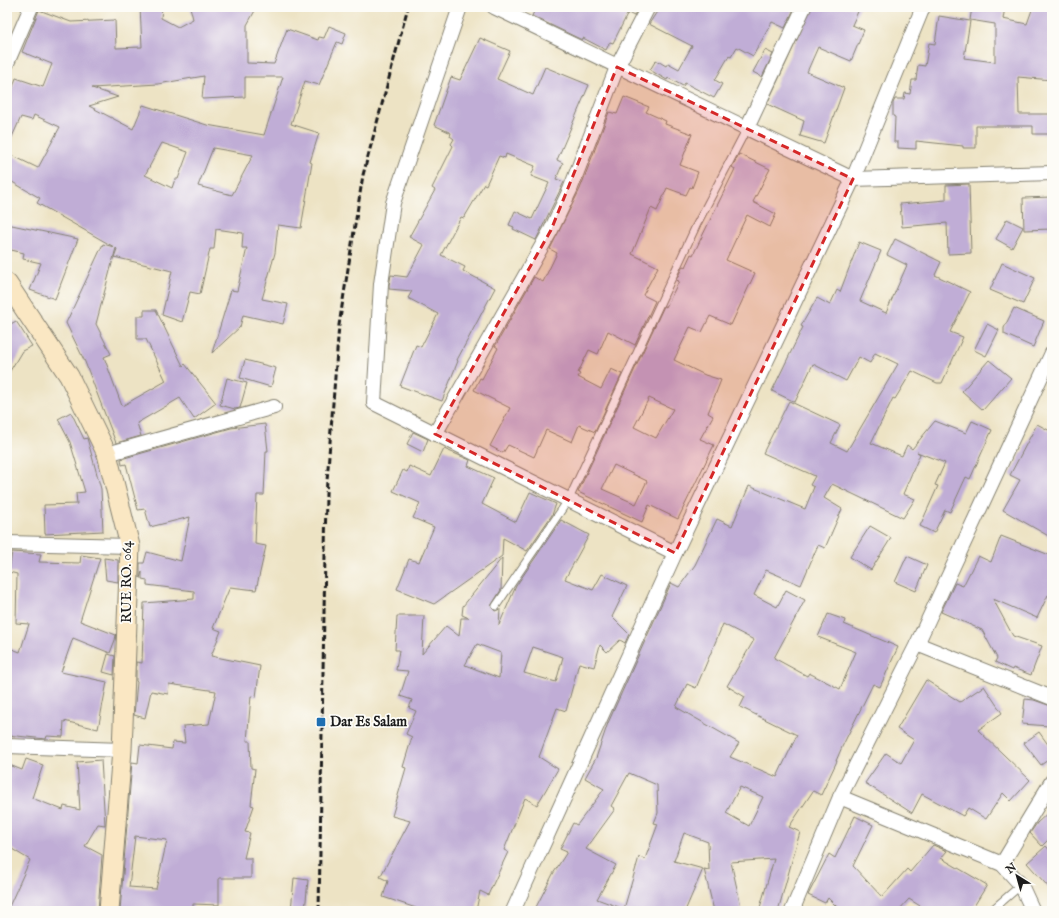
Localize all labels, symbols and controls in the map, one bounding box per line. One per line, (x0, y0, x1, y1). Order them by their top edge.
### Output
street label: RUE RO. 064 (118, 541, 136, 623)
place label: Dar Es Salam (330, 713, 407, 731)
marker: Dar Es Salam (315, 716, 327, 728)
north arrow (997, 856, 1037, 896)
text: N (1003, 860, 1020, 878)

